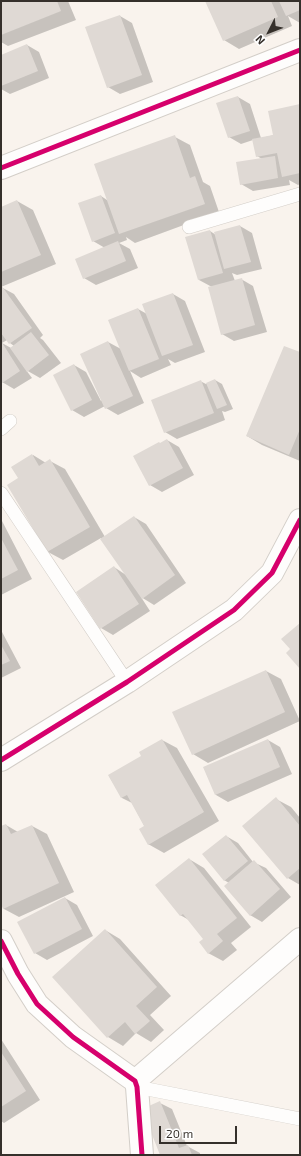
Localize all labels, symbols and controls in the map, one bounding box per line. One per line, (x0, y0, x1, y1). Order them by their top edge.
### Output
north arrow (249, 12, 289, 52)
text: N (252, 33, 267, 48)
scale bar (161, 1118, 239, 1144)
text: 20 m (166, 1126, 193, 1140)

